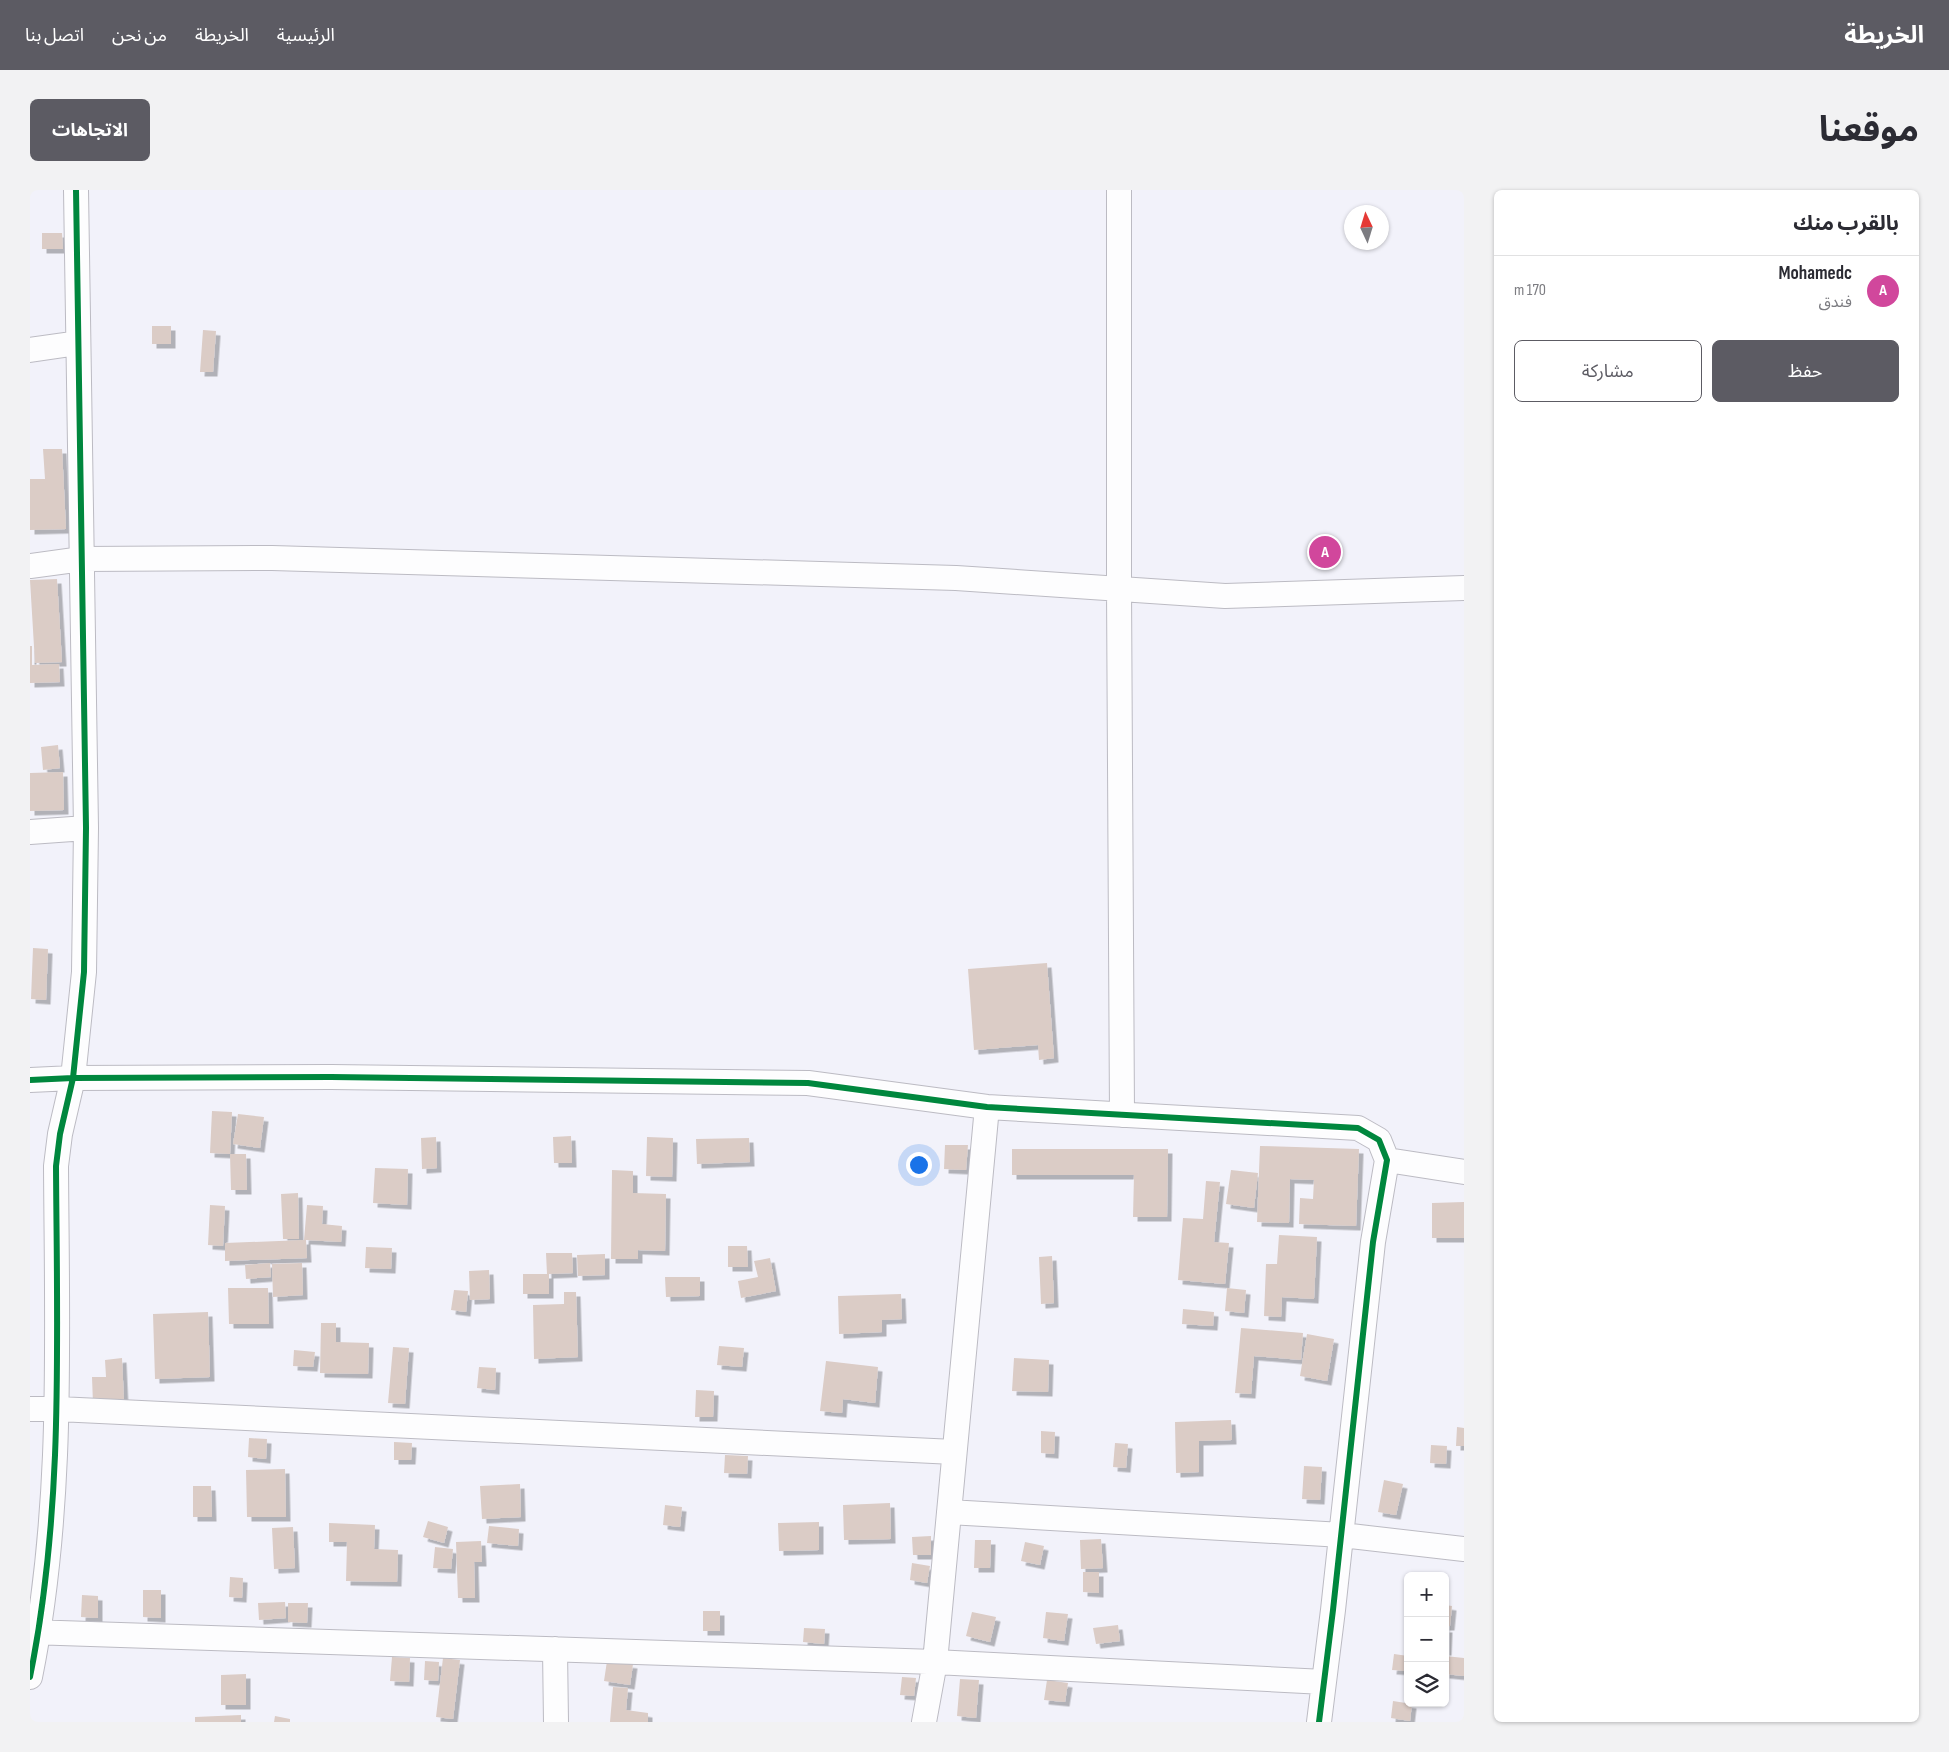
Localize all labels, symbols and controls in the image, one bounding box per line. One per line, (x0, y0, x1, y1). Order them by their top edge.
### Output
text: الخريطة (1844, 21, 1924, 50)
text: اتصل بنا (25, 25, 84, 46)
text: من نحن (112, 25, 167, 46)
text: الخريطة (195, 25, 249, 46)
text: الرئيسية (277, 25, 335, 46)
button: الاتجاهات (30, 99, 150, 161)
text: موقعنا (1819, 109, 1919, 152)
north arrow (1344, 205, 1389, 250)
text: بالقرب منك (1793, 211, 1899, 236)
text: Mohamedc (1778, 262, 1852, 285)
text: 170 m (1514, 281, 1546, 300)
text: A (1879, 281, 1887, 300)
text: فندق (1818, 293, 1852, 312)
button: مشاركة (1514, 340, 1702, 402)
button: حفظ (1712, 340, 1899, 402)
pin: A (1309, 533, 1341, 571)
your location (906, 1152, 932, 1178)
map controls (1404, 1572, 1449, 1707)
button: + (1404, 1572, 1449, 1617)
button: − (1404, 1617, 1449, 1662)
button: layers (1404, 1662, 1449, 1707)

